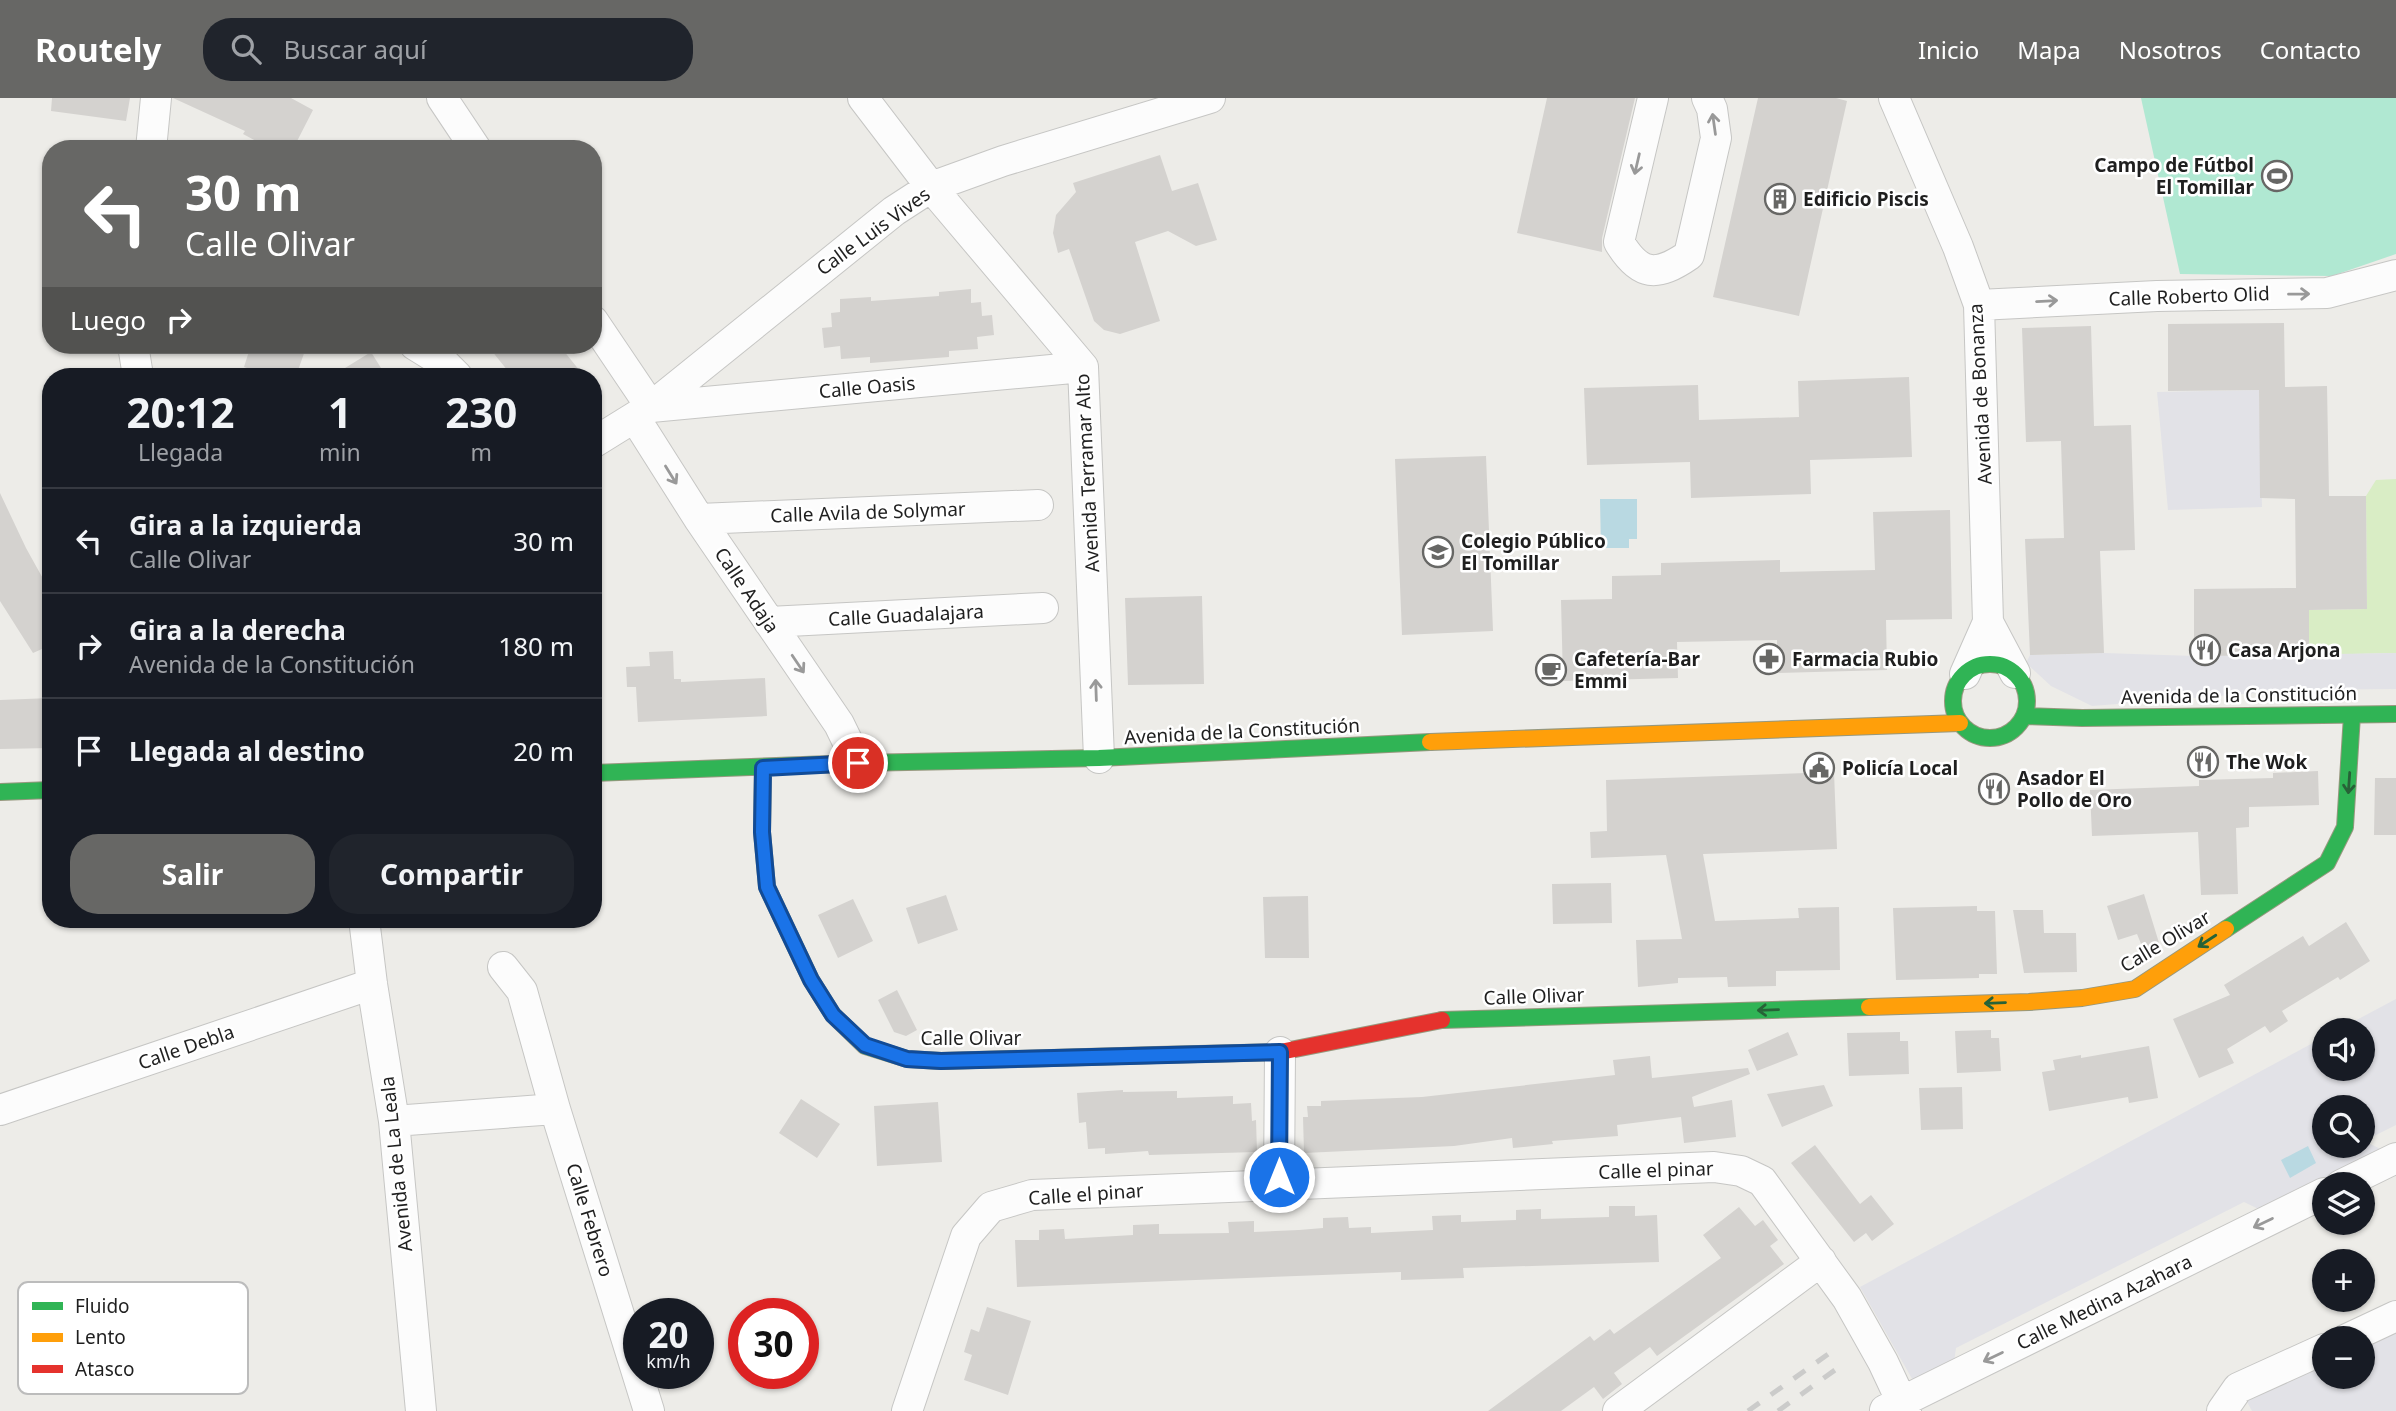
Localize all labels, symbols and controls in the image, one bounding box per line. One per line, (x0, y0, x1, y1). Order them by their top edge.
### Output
search box (203, 18, 693, 81)
text: Routely (35, 27, 161, 72)
icon: search (227, 30, 265, 68)
text: Buscar aquí (283, 31, 427, 67)
text: Inicio (1918, 33, 1979, 66)
text: Mapa (2017, 33, 2081, 66)
text: Nosotros (2119, 33, 2222, 66)
text: Contacto (2260, 33, 2361, 66)
one-way arrow (1707, 113, 1720, 136)
one-way arrow (1630, 152, 1643, 175)
place label: Campo de Fútbol El Tomillar (2094, 152, 2255, 200)
text: 30 m (185, 159, 302, 225)
sports icon: Campo de Fútbol El Tomillar (2260, 159, 2294, 193)
icon: left (70, 168, 161, 259)
street label: Calle Luis Vives (811, 181, 935, 281)
building icon: Edificio Piscis (1763, 182, 1797, 216)
place label: Edificio Piscis (1803, 186, 1929, 212)
text: Calle Olivar (185, 222, 355, 265)
street label: Calle Roberto Olid (2108, 280, 2270, 312)
one-way arrow (2287, 287, 2310, 300)
one-way arrow (2035, 295, 2058, 308)
icon: right (160, 301, 198, 339)
text: Luego (70, 302, 146, 338)
street label: Avenida de Bonanza (1962, 303, 1998, 485)
street label: Calle Oasis (818, 370, 916, 404)
street label: Avenida Terramar Alto (1069, 373, 1105, 573)
text: 20:12 (127, 383, 234, 440)
text: 1 (328, 383, 352, 440)
text: 230 (445, 383, 517, 440)
text: Llegada (138, 436, 223, 468)
text: min (319, 436, 361, 468)
text: m (471, 436, 492, 468)
one-way arrow (664, 465, 678, 485)
street label: Calle Avila de Solymar (770, 496, 966, 528)
text: Gira a la izquierda (129, 507, 362, 543)
icon: left (70, 522, 108, 560)
text: 30 m (513, 523, 574, 559)
place label: Colegio Público El Tomillar (1461, 528, 1606, 576)
school or university icon: Colegio Público El Tomillar (1421, 535, 1455, 569)
street label: Calle Adaja (709, 542, 785, 638)
text: Calle Olivar (129, 543, 251, 575)
street label: Calle Guadalajara (827, 598, 985, 632)
text: Gira a la derecha (129, 612, 346, 648)
icon: right (70, 627, 108, 665)
text: 180 m (498, 628, 574, 664)
restaurant icon: Casa Arjona (2188, 633, 2222, 667)
place label: Casa Arjona (2228, 637, 2340, 663)
pharmacy icon: Farmacia Rubio (1752, 642, 1786, 676)
place label: Cafetería-Bar Emmi (1574, 646, 1701, 694)
place label: Farmacia Rubio (1792, 646, 1938, 672)
text: Avenida de la Constitución (129, 648, 415, 680)
cafe icon: Cafetería-Bar Emmi (1534, 653, 1568, 687)
one-way arrow (791, 654, 805, 673)
one-way arrow (1090, 679, 1103, 702)
street label: Avenida de la Constitución (2121, 680, 2357, 710)
street label: Avenida de la Constitución (1123, 712, 1361, 750)
icon: arrive (70, 732, 108, 770)
text: Llegada al destino (129, 733, 365, 769)
text: 20 m (513, 733, 574, 769)
pin (828, 733, 888, 793)
icon: arrive (839, 744, 877, 782)
restaurant icon: The Wok (2186, 745, 2220, 779)
place label: The Wok (2226, 749, 2307, 775)
public building icon: Policía Local (1802, 751, 1836, 785)
place label: Policía Local (1842, 755, 1958, 781)
place label: Asador El Pollo de Oro (2017, 765, 2132, 813)
one-way arrow (2342, 771, 2355, 794)
restaurant icon: Asador El Pollo de Oro (1977, 772, 2011, 806)
button: Salir (70, 834, 315, 914)
button: Compartir (329, 834, 574, 914)
street label: Calle Olivar (2115, 904, 2215, 978)
one-way arrow (2198, 935, 2218, 949)
street label: Calle Olivar (1483, 981, 1585, 1011)
one-way arrow (1984, 996, 2007, 1009)
one-way arrow (1756, 1003, 1779, 1016)
street label: Calle Debla (135, 1018, 237, 1076)
map controls (2312, 1018, 2375, 1389)
button: sound (2312, 1018, 2375, 1081)
street label: Calle Olivar (921, 1025, 1022, 1051)
street label: Avenida de La Leala (374, 1075, 418, 1253)
button: search (2312, 1095, 2375, 1158)
position arrow (1242, 1140, 1316, 1214)
street label: Calle el pinar (1598, 1155, 1714, 1185)
street label: Calle Febrero (560, 1160, 620, 1280)
button: layers (2312, 1172, 2375, 1235)
street label: Calle el pinar (1027, 1177, 1145, 1211)
one-way arrow (2253, 1217, 2274, 1231)
street label: Calle Medina Azahara (2012, 1248, 2196, 1356)
button: + (2312, 1249, 2375, 1312)
legend (18, 1282, 248, 1394)
text: Fluido (75, 1293, 130, 1319)
speed limit sign: 30 (728, 1298, 819, 1389)
text: 20 (648, 1311, 689, 1358)
text: Lento (75, 1324, 126, 1350)
button: − (2312, 1326, 2375, 1389)
text: km/h (646, 1349, 691, 1373)
one-way arrow (1983, 1350, 2004, 1364)
text: Atasco (75, 1356, 134, 1382)

